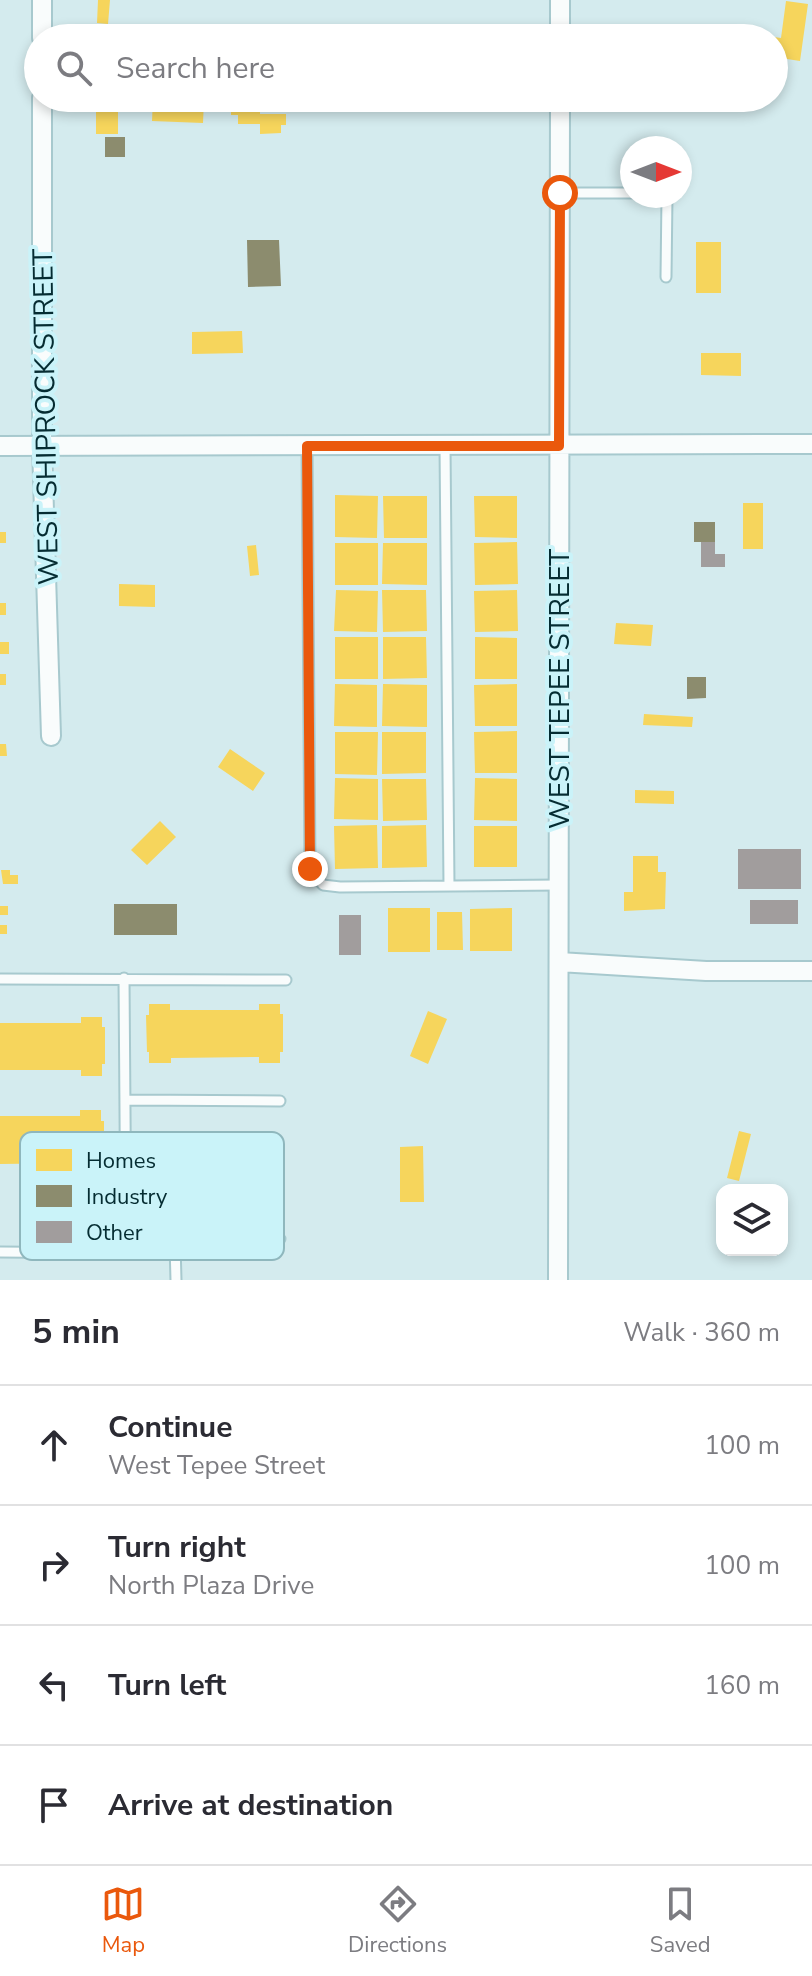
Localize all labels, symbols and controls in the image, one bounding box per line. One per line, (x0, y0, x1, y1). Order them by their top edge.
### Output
search box (24, 24, 788, 112)
icon: search (52, 46, 96, 90)
text: Search here (116, 48, 275, 89)
north arrow (620, 136, 692, 208)
route start (542, 175, 578, 211)
street label: WEST SHIPROCK STREET (24, 248, 68, 585)
street label: WEST TEPEE STREET (541, 549, 579, 829)
route end (292, 851, 328, 887)
legend (20, 1132, 284, 1260)
text: Homes (86, 1146, 156, 1176)
text: Industry (86, 1182, 168, 1212)
map controls (716, 1184, 788, 1256)
button: layers (716, 1184, 788, 1256)
text: Other (86, 1218, 143, 1248)
text: 5 min (32, 1309, 120, 1355)
text: Walk · 360 m (623, 1315, 780, 1350)
text: Continue (108, 1407, 233, 1448)
icon: ahead (32, 1423, 76, 1467)
text: 100 m (704, 1428, 780, 1463)
text: West Tepee Street (108, 1448, 325, 1483)
text: Turn right (108, 1527, 246, 1568)
icon: right (32, 1543, 76, 1587)
text: 100 m (704, 1548, 780, 1583)
text: North Plaza Drive (108, 1568, 314, 1603)
icon: left (32, 1663, 76, 1707)
text: Turn left (108, 1665, 226, 1706)
text: 160 m (704, 1668, 780, 1703)
icon: arrive (32, 1783, 76, 1827)
text: Arrive at destination (108, 1785, 393, 1826)
tab: Map (101, 1882, 145, 1960)
tab: Directions (348, 1882, 447, 1960)
tab: Saved (650, 1882, 711, 1960)

